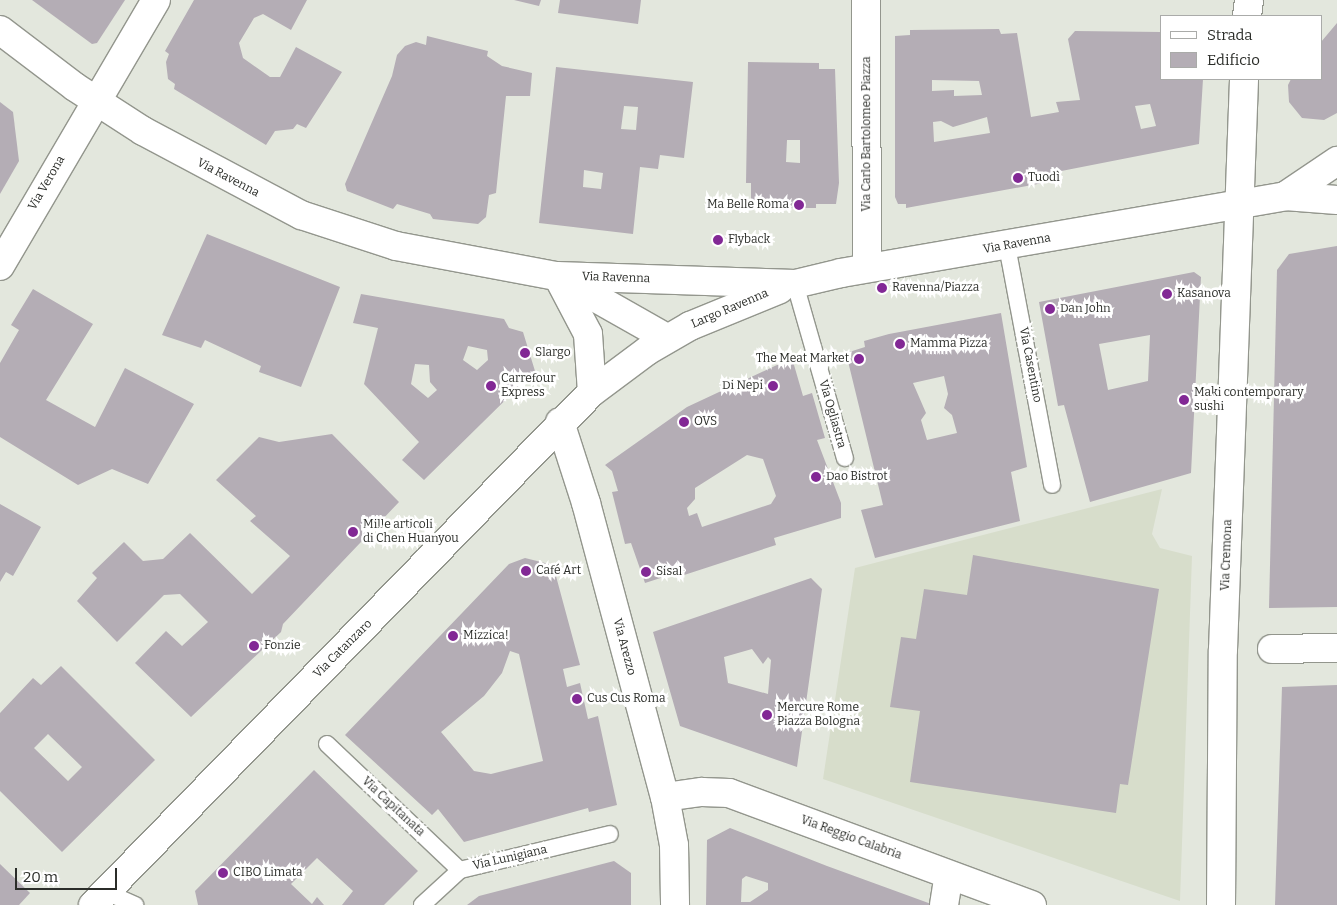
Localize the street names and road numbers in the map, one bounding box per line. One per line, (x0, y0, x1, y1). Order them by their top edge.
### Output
street label: Via Carlo Bartolomeo Piazza (860, 56, 874, 212)
street label: Via Verona (26, 153, 68, 213)
street label: Via Ravenna (194, 156, 262, 200)
street label: Via Ravenna (982, 231, 1052, 257)
street label: Via Ravenna (582, 270, 650, 286)
street label: Largo Ravenna (689, 286, 771, 332)
street label: Via Casentino (1016, 326, 1044, 404)
street label: Via Ogliastra (815, 378, 849, 450)
street label: Via Cremona (1219, 519, 1235, 591)
street label: Via Catanzaro (311, 617, 375, 681)
street label: Via Arezzo (609, 617, 639, 677)
street label: Via Capitanata (359, 774, 427, 840)
street label: Via Reggio Calabria (798, 813, 904, 863)
street label: Via Lunigiana (471, 842, 549, 874)

